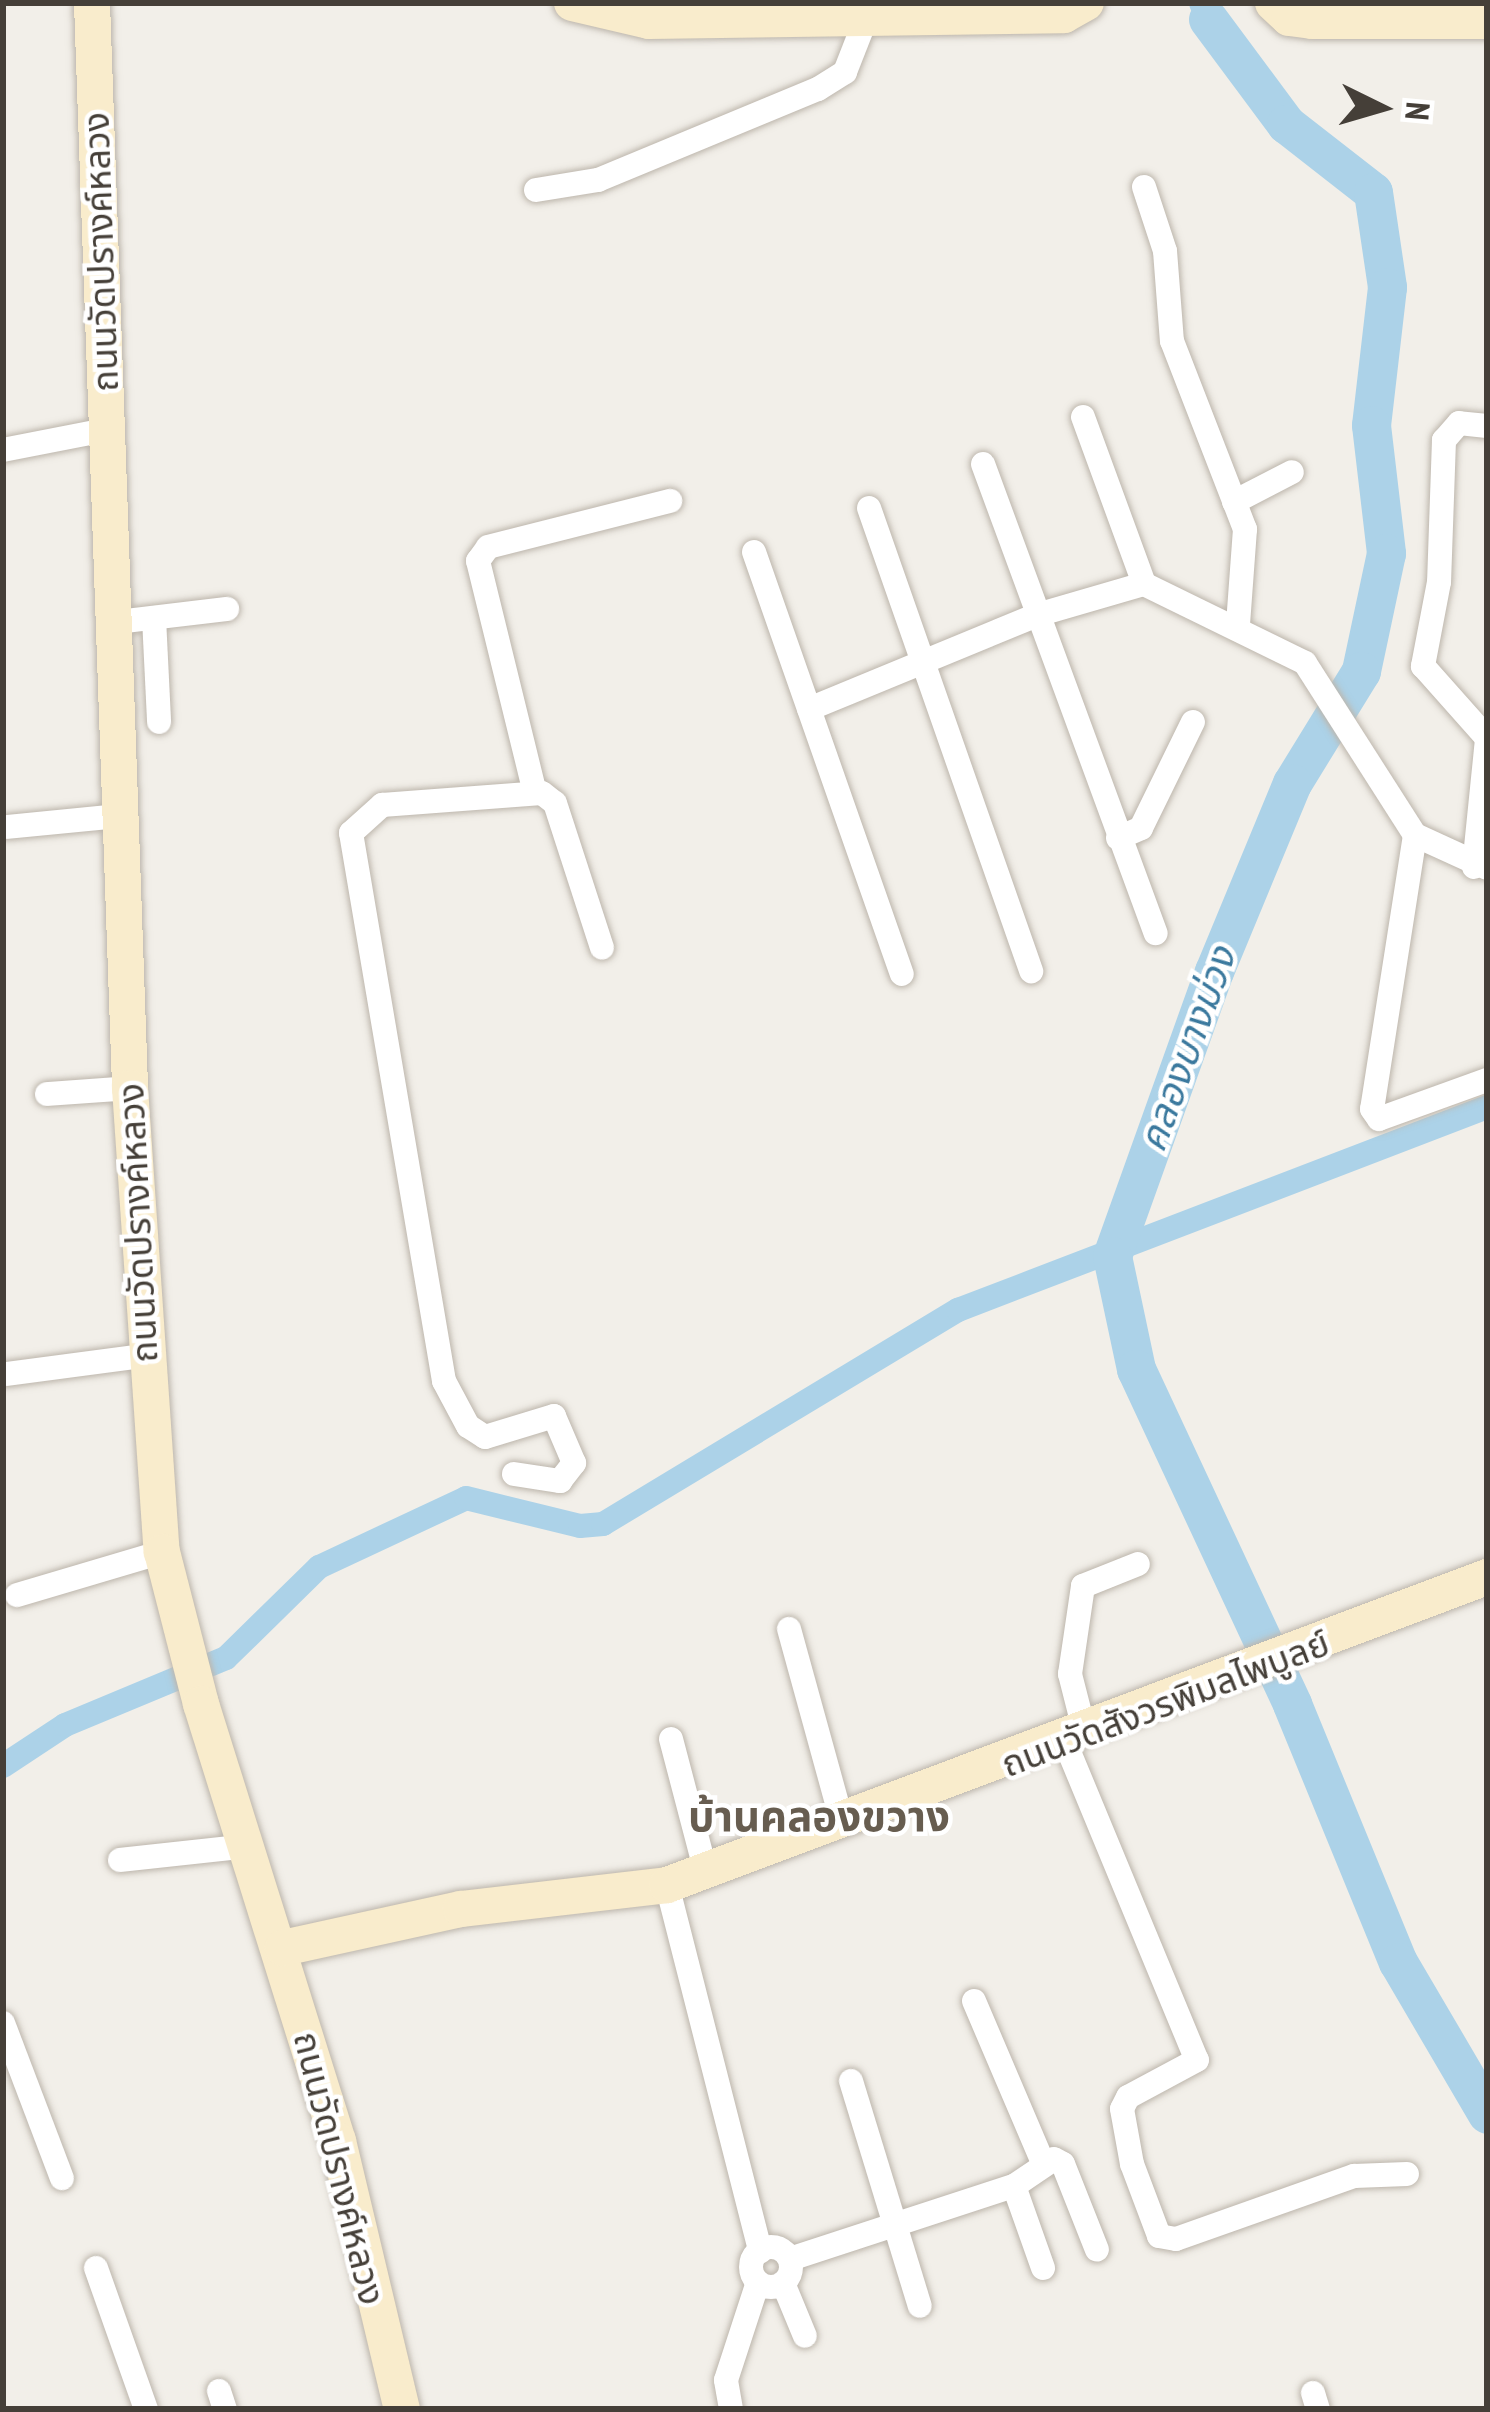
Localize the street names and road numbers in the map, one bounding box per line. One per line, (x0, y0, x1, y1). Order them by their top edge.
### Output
street label: ถนนวัดปรางค์หลวง (74, 111, 126, 393)
street label: ถนนวัดปรางค์หลวง (108, 1082, 166, 1364)
street label: ถนนวัดสังวรพิมลไพบูลย์ (995, 1621, 1335, 1785)
street label: ถนนวัดปรางค์หลวง (285, 2027, 395, 2309)

